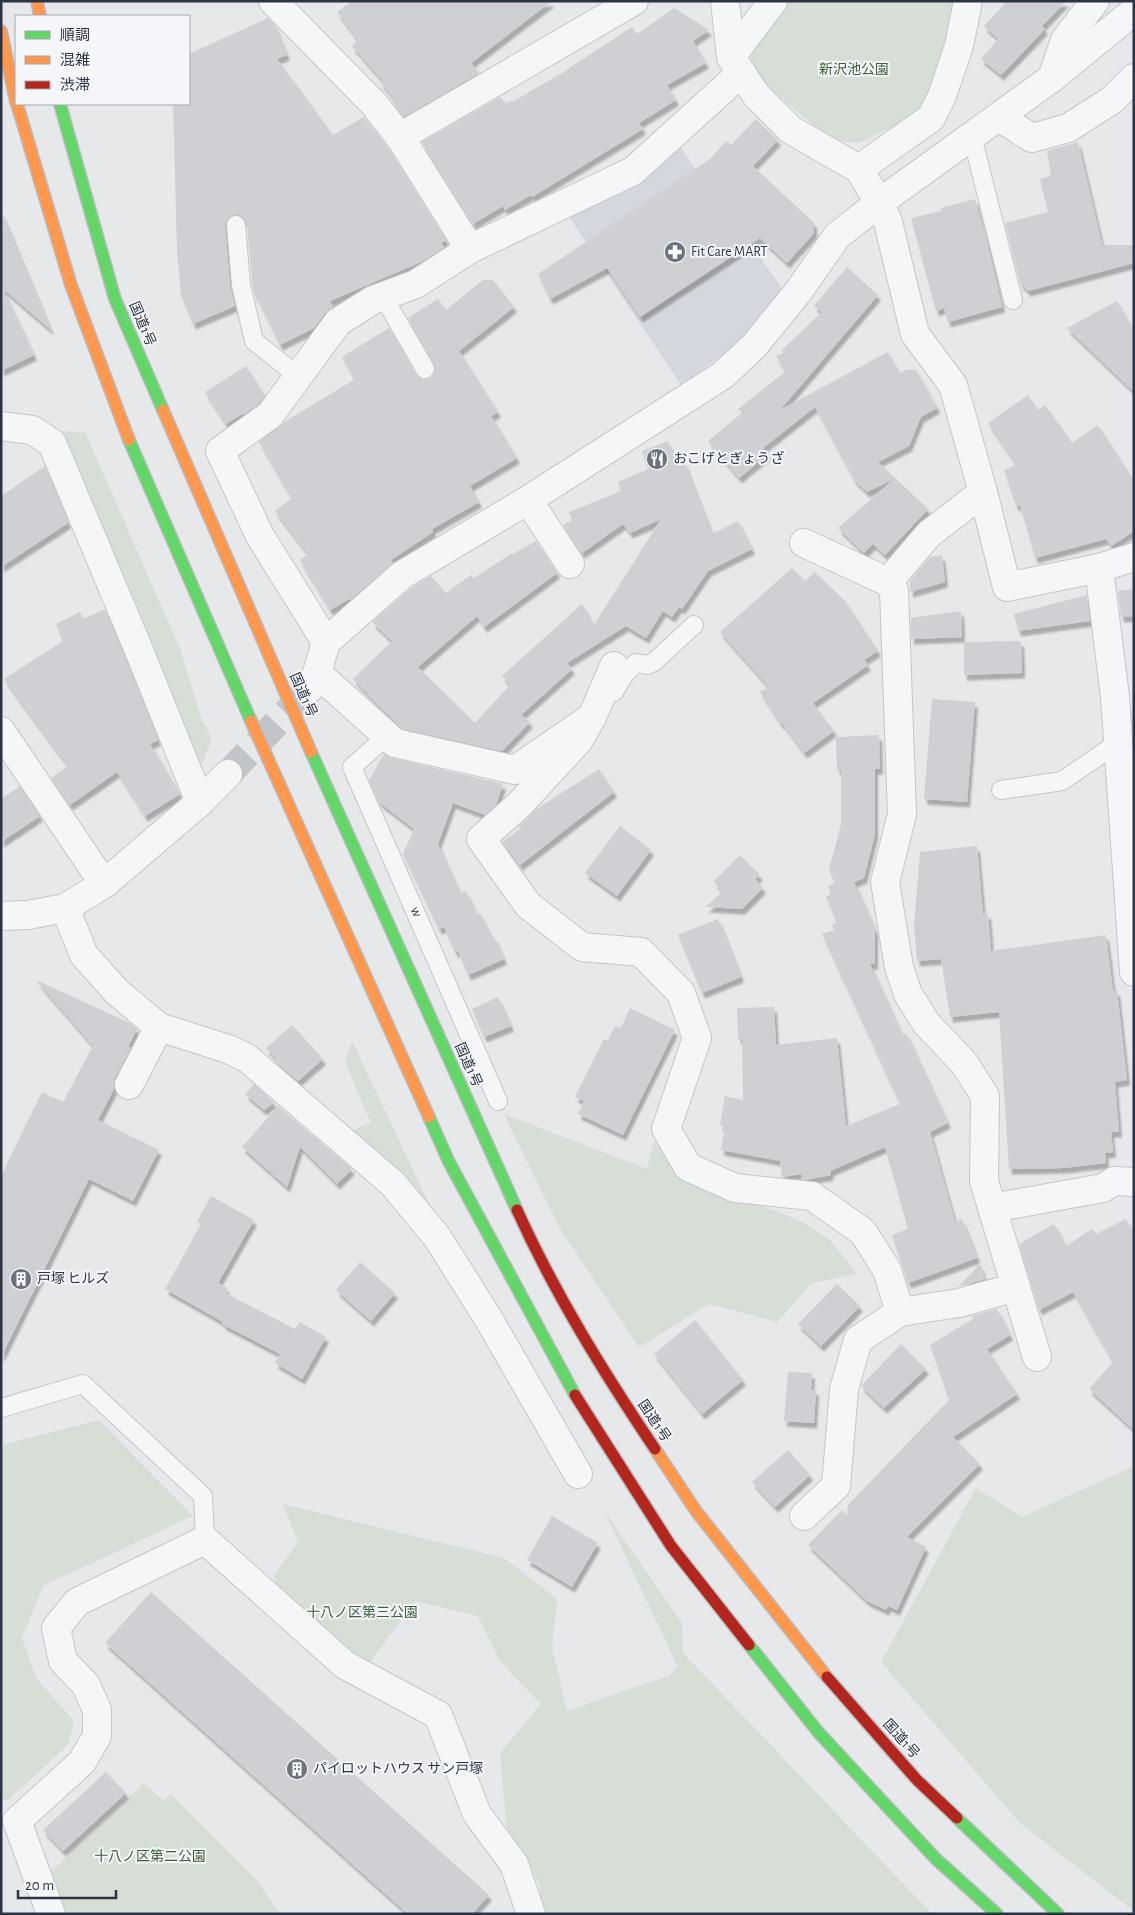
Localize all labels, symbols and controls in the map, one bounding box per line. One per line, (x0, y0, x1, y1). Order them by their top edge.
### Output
legend (15, 15, 190, 105)
text: 順調 (60, 28, 90, 43)
text: 混雑 (60, 52, 90, 68)
park label: 新沢池公園 (819, 62, 889, 77)
text: 渋滞 (60, 77, 90, 93)
pharmacy icon: Fit Care MART (663, 240, 687, 264)
place label: Fit Care MART (691, 245, 768, 259)
street label: 国道1号 (126, 299, 159, 348)
restaurant icon: おこげとぎょうざ (645, 447, 669, 471)
place label: おこげとぎょうざ (673, 450, 784, 466)
street label: 国道1号 (287, 670, 320, 719)
street label: w (408, 905, 425, 920)
street label: 国道1号 (452, 1040, 485, 1089)
building icon: 戸塚 ヒルズ (9, 1267, 33, 1291)
place label: 戸塚 ヒルズ (37, 1270, 109, 1286)
street label: 国道1号 (635, 1397, 674, 1444)
park label: 十八ノ区第三公園 (306, 1604, 418, 1620)
street label: 国道1号 (880, 1716, 923, 1761)
building icon: パイロットハウス サン戸塚 (285, 1757, 309, 1781)
place label: パイロットハウス サン戸塚 (313, 1761, 483, 1776)
park label: 十八ノ区第二公園 (94, 1848, 206, 1864)
scale bar (18, 1868, 115, 1900)
text: 20 m (25, 1878, 54, 1893)

